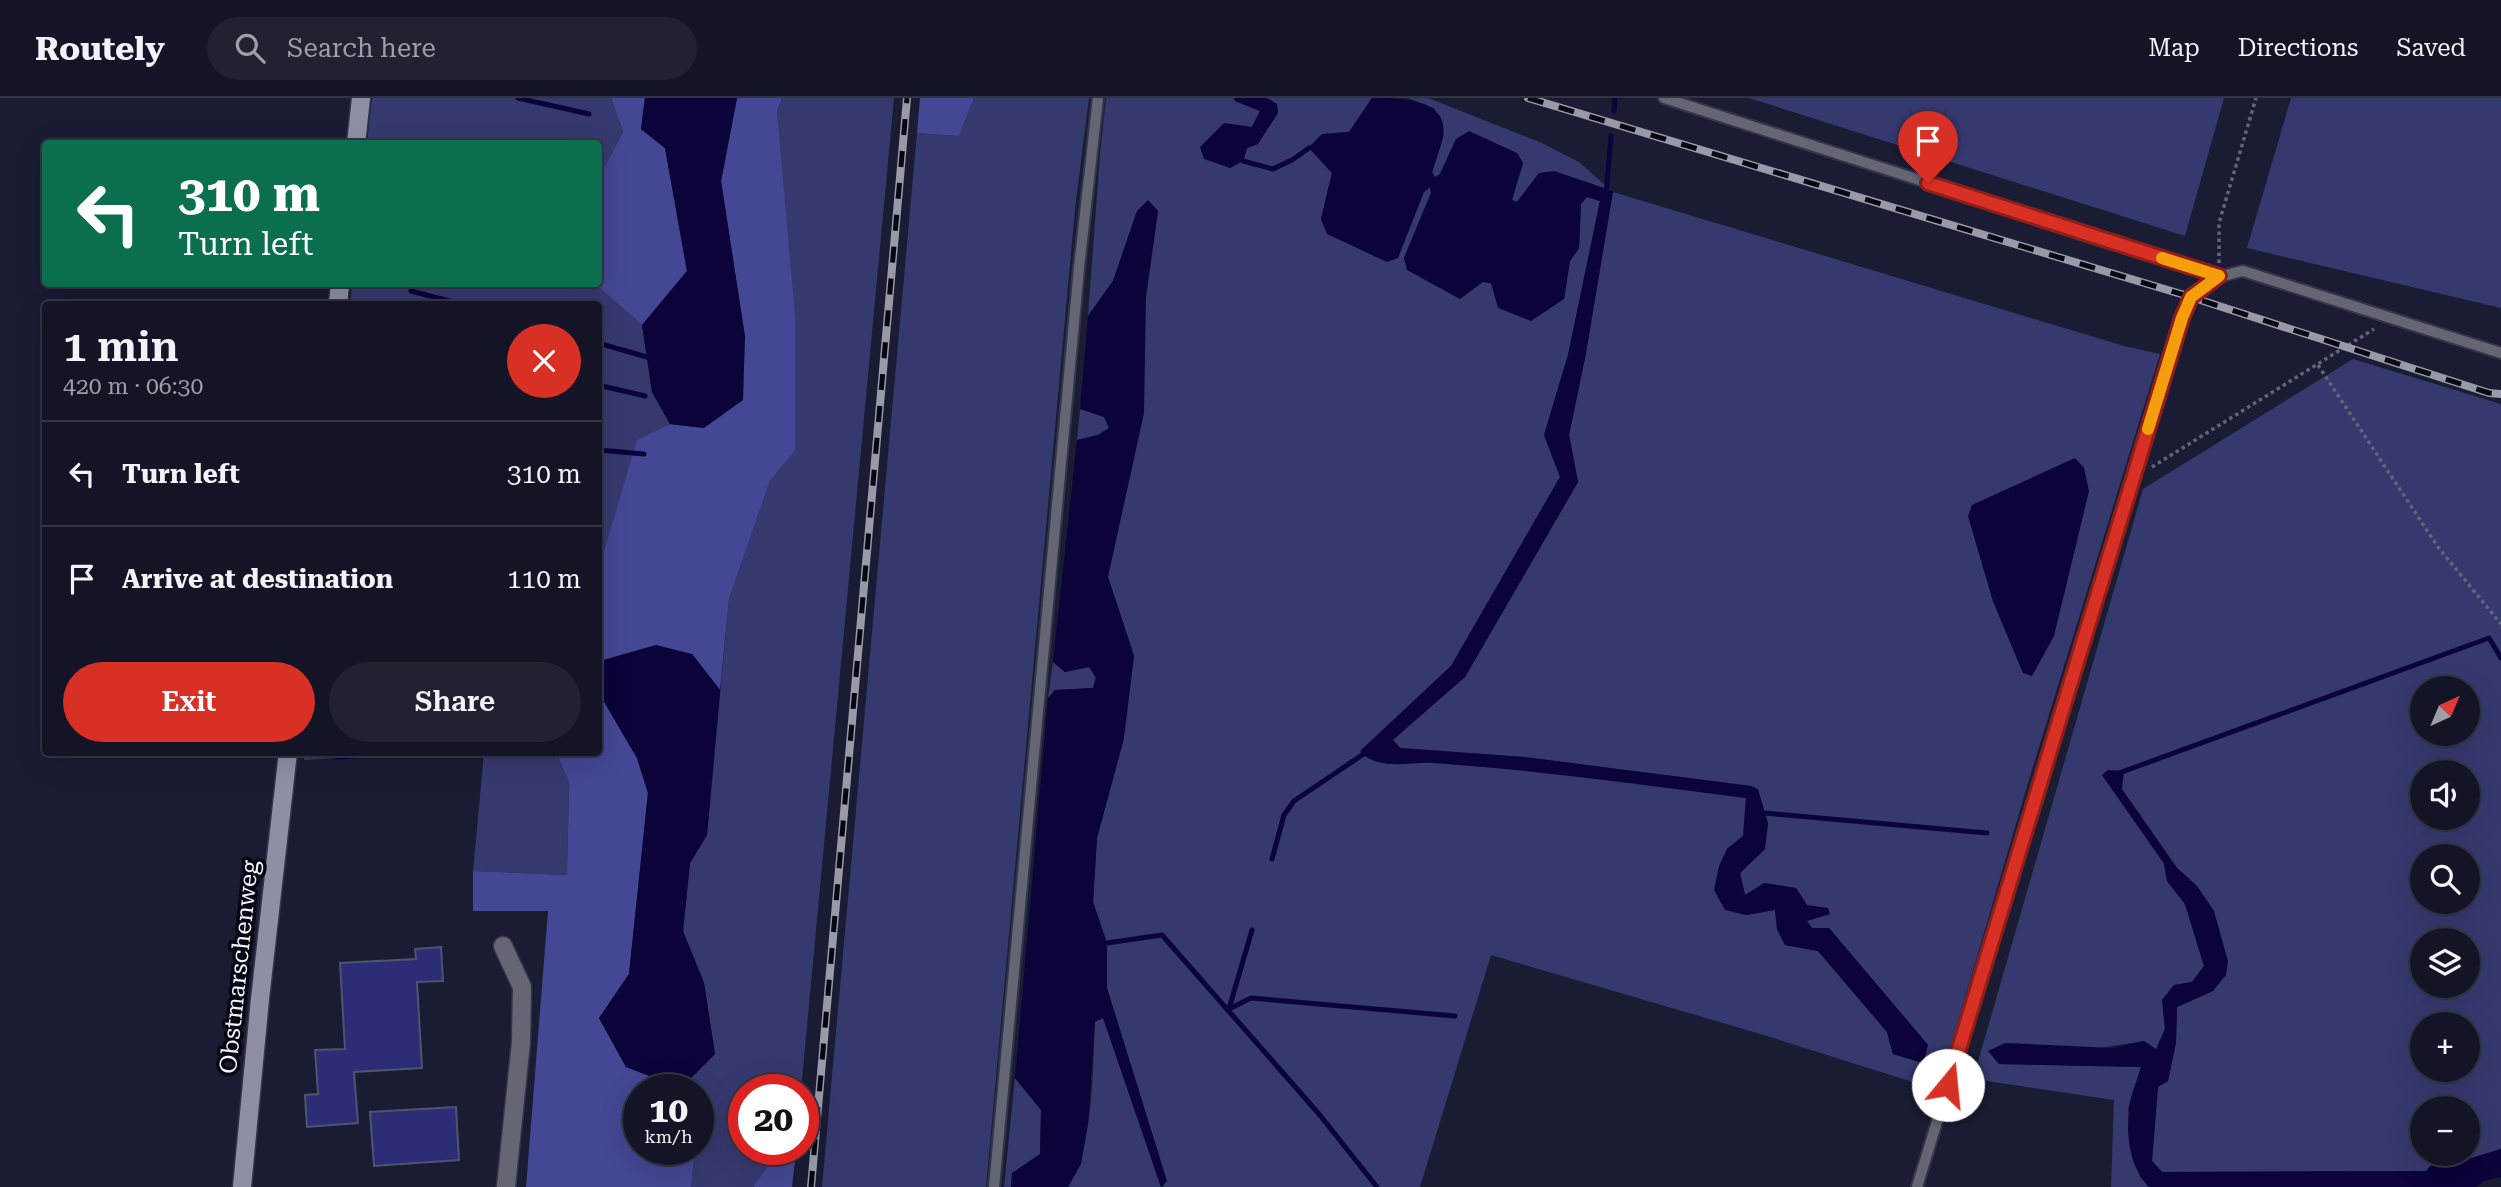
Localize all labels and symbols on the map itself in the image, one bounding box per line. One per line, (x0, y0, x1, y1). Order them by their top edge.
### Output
pin (1898, 111, 1958, 183)
north arrow (2410, 676, 2480, 746)
street label: Obstmarschenweg (214, 859, 264, 1075)
position arrow (1911, 1048, 1985, 1122)
speed limit sign: 20 (728, 1074, 819, 1165)

